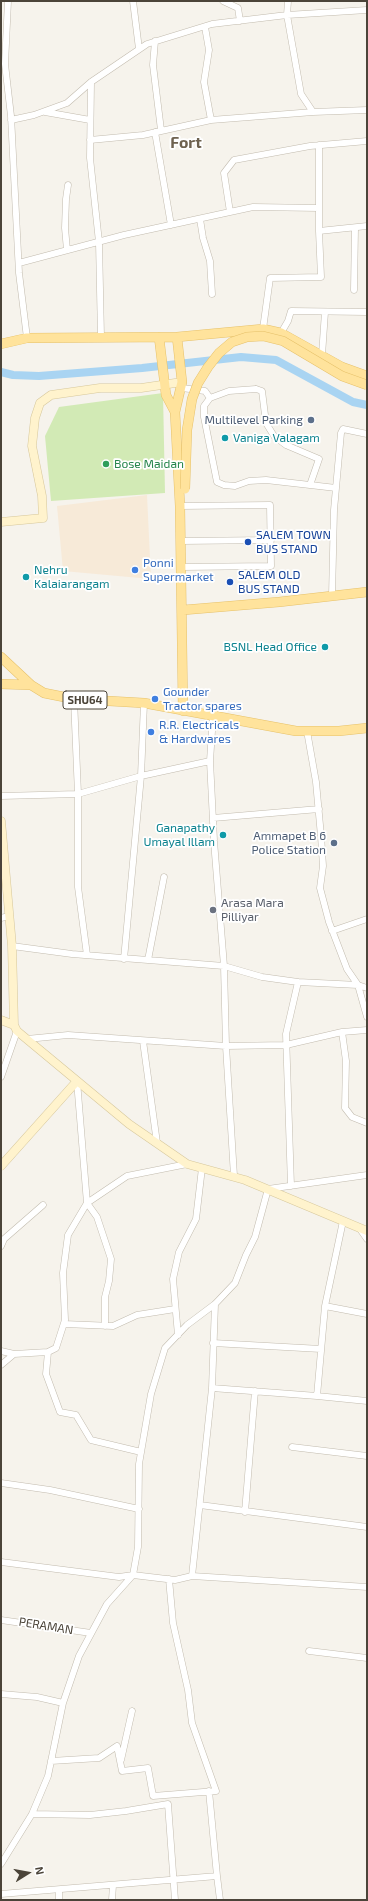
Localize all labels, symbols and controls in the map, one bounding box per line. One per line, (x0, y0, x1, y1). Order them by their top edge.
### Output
district label: Fort (170, 133, 202, 153)
place label: Multilevel Parking (204, 413, 303, 427)
marker: Multilevel Parking (306, 415, 316, 425)
place label: Vaniga Valagam (233, 431, 320, 445)
marker: Vaniga Valagam (220, 433, 230, 443)
place label: Bose Maidan (114, 457, 184, 471)
marker: Bose Maidan (101, 459, 111, 469)
place label: SALEM TOWN BUS STAND (256, 528, 331, 556)
marker: SALEM TOWN BUS STAND (243, 537, 253, 547)
place label: Ponni Supermarket (143, 556, 214, 584)
place label: Nehru Kalaiarangam (34, 563, 110, 591)
marker: Ponni Supermarket (130, 565, 140, 575)
place label: SALEM OLD BUS STAND (238, 568, 300, 596)
marker: Nehru Kalaiarangam (21, 572, 31, 582)
marker: SALEM OLD BUS STAND (225, 577, 235, 587)
place label: BSNL Head Office (224, 640, 317, 654)
marker: BSNL Head Office (320, 642, 330, 652)
place label: Gounder Tractor spares (163, 685, 242, 713)
road number: SHU64 (63, 691, 107, 709)
marker: Gounder Tractor spares (150, 694, 160, 704)
place label: R.R. Electricals & Hardwares (159, 718, 239, 746)
marker: R.R. Electricals & Hardwares (146, 727, 156, 737)
place label: Ganapathy Umayal Illam (143, 821, 215, 849)
place label: Ammapet B 6 Police Station (252, 829, 326, 857)
marker: Ganapathy Umayal Illam (218, 830, 228, 840)
marker: Ammapet B 6 Police Station (329, 838, 339, 848)
place label: Arasa Mara Pilliyar (221, 896, 284, 924)
marker: Arasa Mara Pilliyar (208, 905, 218, 915)
street label: PERAMAN (18, 1615, 74, 1637)
north arrow (8, 1853, 48, 1893)
text: N (33, 1865, 47, 1876)

